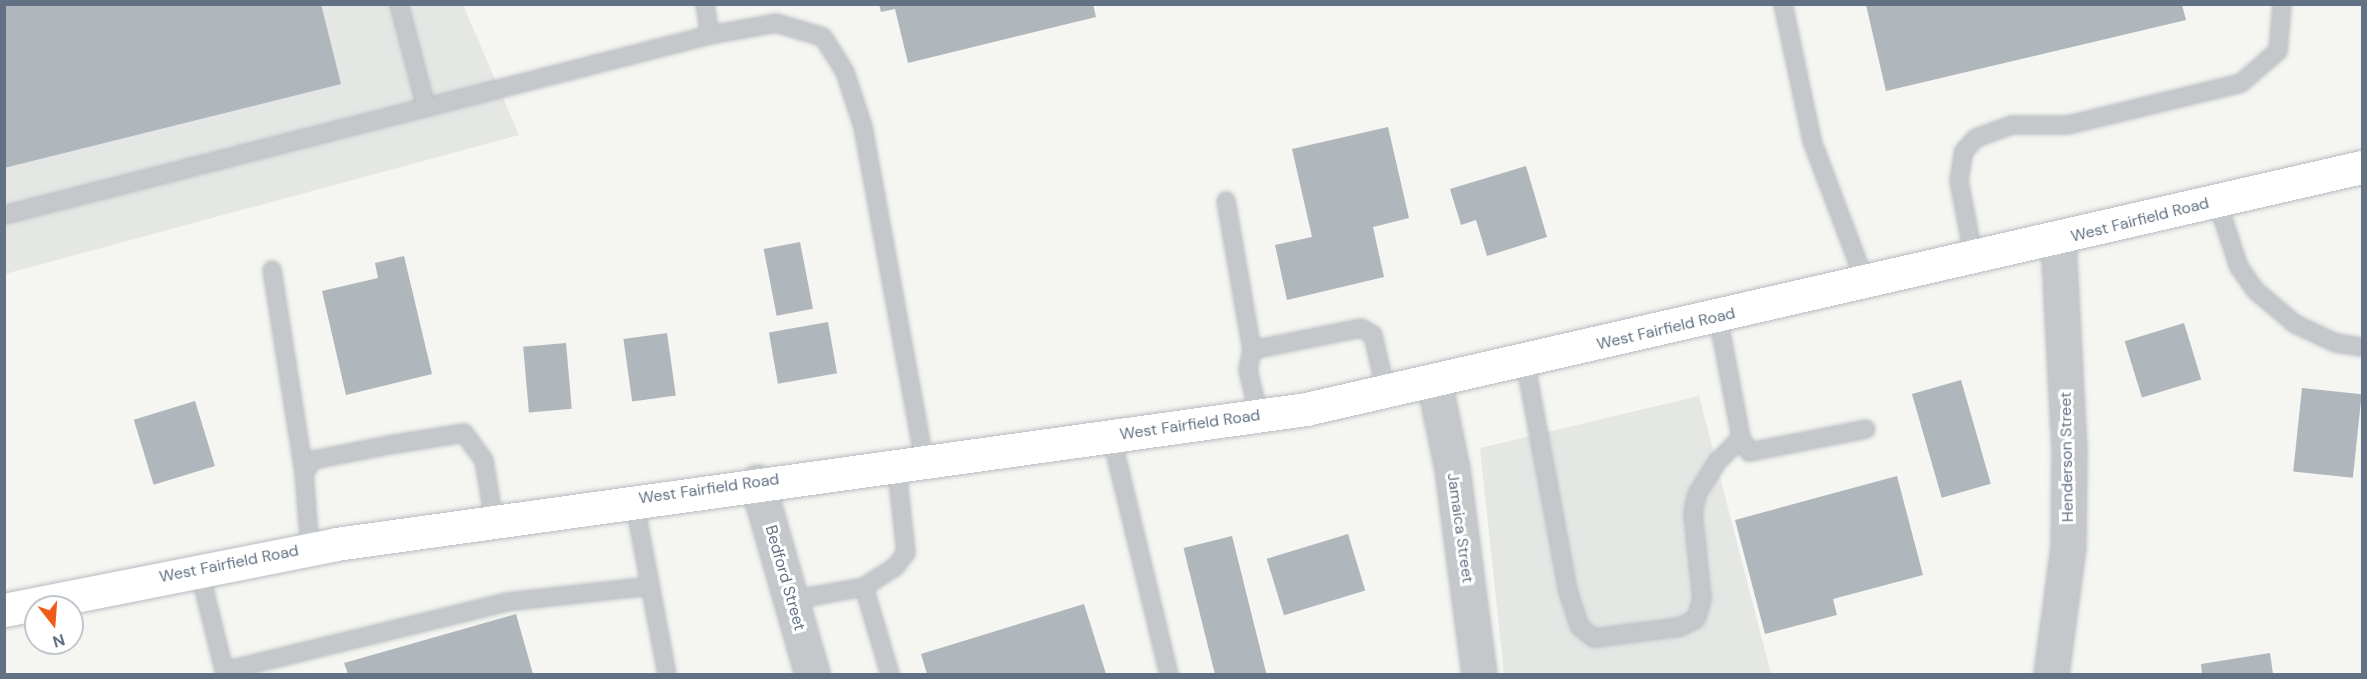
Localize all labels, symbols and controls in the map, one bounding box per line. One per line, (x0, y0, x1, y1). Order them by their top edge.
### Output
street label: West Fairfield Road (2069, 194, 2211, 246)
street label: West Fairfield Road (1595, 304, 1737, 354)
street label: Henderson Street (2056, 392, 2078, 522)
street label: West Fairfield Road (1119, 406, 1261, 444)
street label: West Fairfield Road (638, 470, 780, 508)
street label: Jamaica Street (1443, 472, 1477, 584)
street label: Bedford Street (761, 523, 809, 633)
street label: West Fairfield Road (158, 541, 300, 587)
north arrow (24, 595, 84, 655)
text: N (50, 629, 67, 653)

